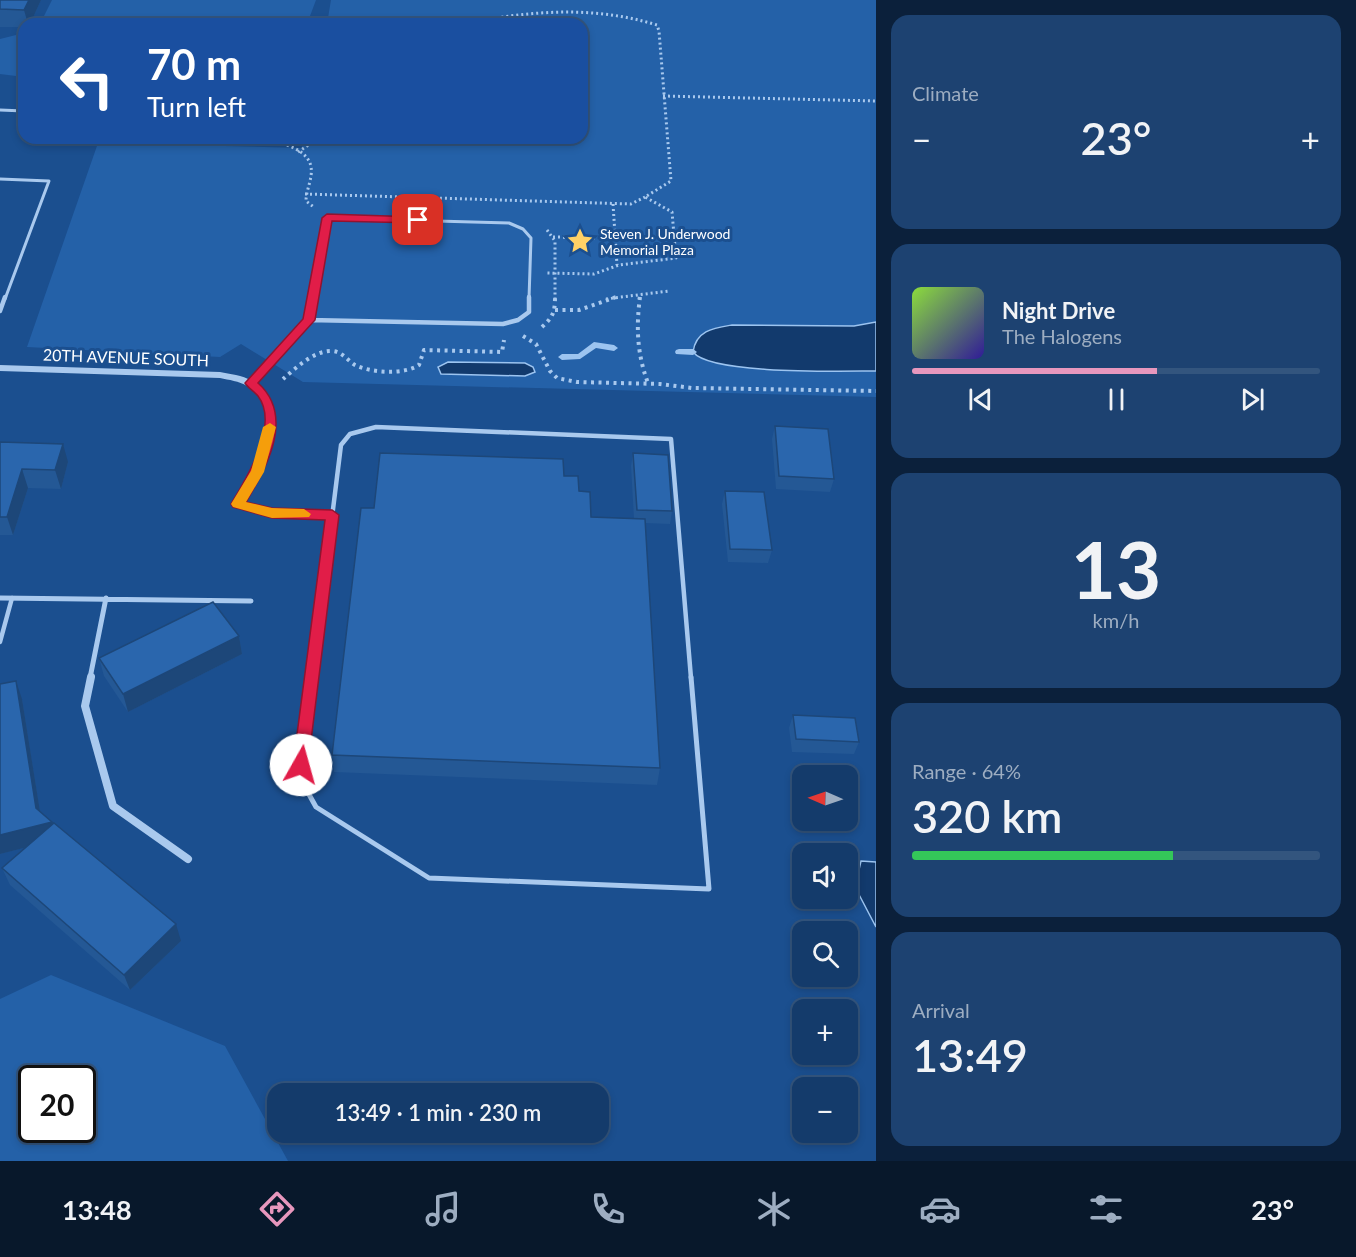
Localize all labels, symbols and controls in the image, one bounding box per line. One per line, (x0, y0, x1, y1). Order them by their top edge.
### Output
text: 70 m (147, 39, 241, 89)
icon: left (48, 42, 126, 120)
text: Climate (912, 81, 979, 105)
text: Turn left (147, 90, 246, 123)
text: 23° (1081, 111, 1151, 165)
text: − (912, 119, 931, 159)
text: + (1301, 119, 1320, 159)
pin (392, 194, 443, 245)
icon: arrive (401, 203, 434, 236)
place label: Steven J. Underwood Memorial Plaza (600, 225, 730, 258)
place icon: Steven J. Underwood Memorial Plaza (565, 226, 595, 256)
text: Night Drive (1002, 297, 1115, 324)
text: The Halogens (1002, 324, 1122, 348)
street label: 20TH AVENUE SOUTH (43, 345, 209, 369)
icon: previous (964, 383, 997, 416)
icon: pause (1100, 383, 1133, 416)
icon: next (1236, 383, 1269, 416)
text: 13 (1071, 522, 1161, 616)
text: km/h (1093, 608, 1139, 632)
position arrow (269, 733, 333, 797)
text: Range · 64% (912, 759, 1021, 783)
north arrow (792, 765, 858, 831)
map controls (792, 765, 858, 1143)
text: 320 km (912, 789, 1062, 843)
button: sound (792, 843, 858, 909)
button: search (792, 921, 858, 987)
text: Arrival (912, 998, 970, 1022)
button: + (792, 999, 858, 1065)
text: 13:49 (912, 1028, 1028, 1082)
speed limit sign: 20 (18, 1065, 96, 1143)
button: − (792, 1077, 858, 1143)
text: 13:49 · 1 min · 230 m (335, 1099, 541, 1126)
icon: directions (256, 1188, 298, 1230)
icon: music (422, 1188, 464, 1230)
icon: phone (587, 1188, 629, 1230)
icon: climate (753, 1188, 795, 1230)
icon: car (919, 1188, 961, 1230)
icon: filters (1085, 1188, 1127, 1230)
text: 13:48 (62, 1193, 132, 1226)
text: 23° (1251, 1193, 1294, 1226)

